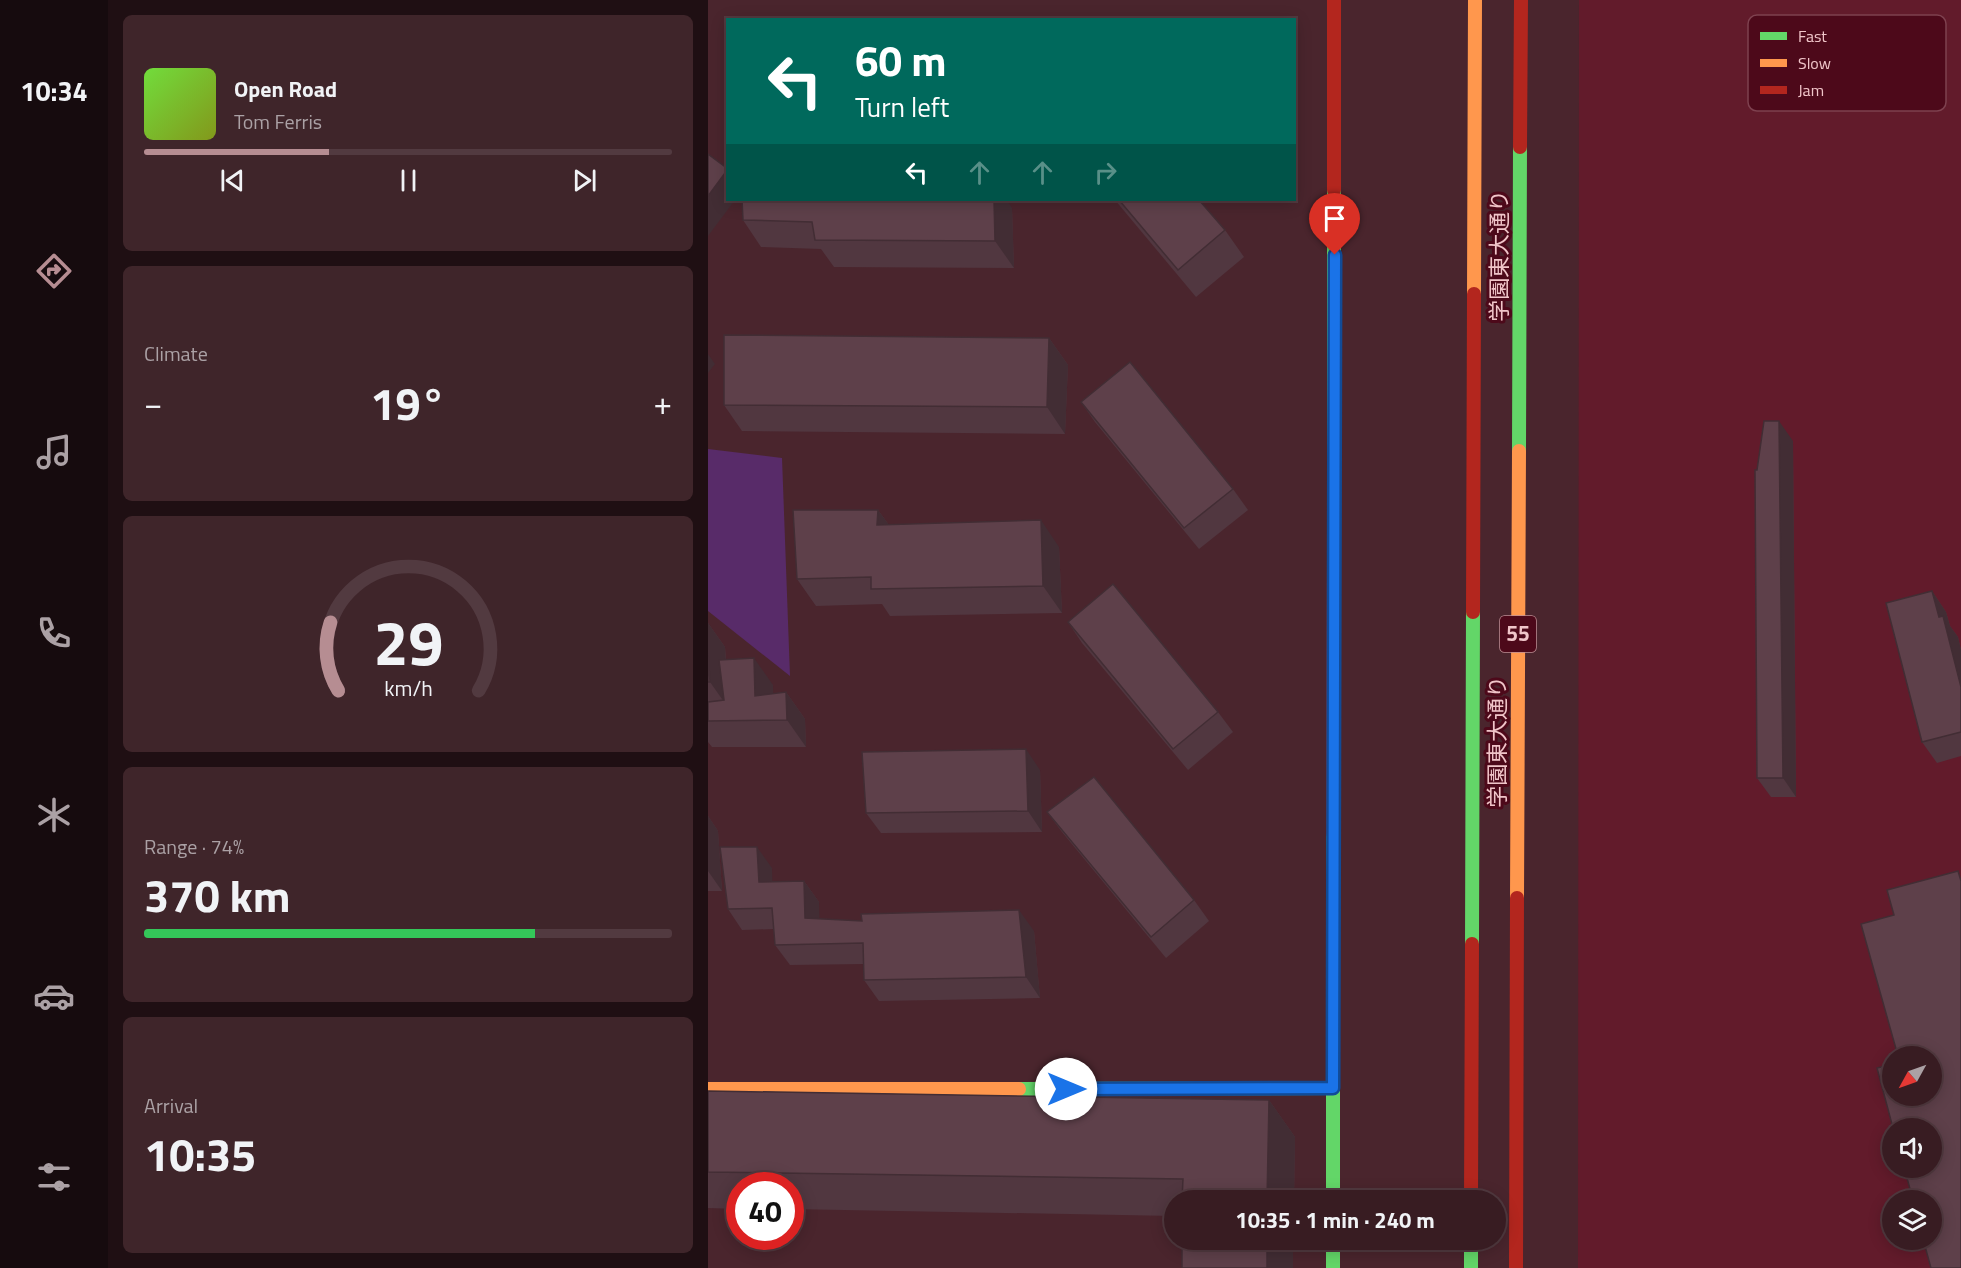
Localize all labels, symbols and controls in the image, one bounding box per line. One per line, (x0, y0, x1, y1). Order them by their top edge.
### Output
legend (1748, 15, 1946, 111)
text: Fast (1798, 24, 1827, 48)
text: 60 m (855, 28, 947, 92)
icon: left (756, 42, 834, 120)
text: Slow (1798, 51, 1831, 75)
text: 10:34 (20, 70, 88, 111)
text: Open Road (234, 72, 337, 106)
text: Jam (1798, 78, 1824, 102)
text: Turn left (855, 86, 949, 127)
text: Tom Ferris (234, 106, 322, 137)
icon: left (900, 156, 933, 189)
icon: ahead (963, 156, 996, 189)
icon: ahead (1026, 156, 1059, 189)
icon: right (1089, 156, 1122, 189)
icon: previous (216, 164, 249, 197)
icon: pause (392, 164, 425, 197)
icon: next (568, 164, 601, 197)
street label: 学園東大通り (1482, 190, 1516, 322)
pin (1309, 193, 1360, 255)
icon: arrive (1318, 202, 1351, 235)
icon: directions (33, 250, 75, 292)
text: Climate (144, 338, 208, 369)
text: 19° (370, 369, 446, 437)
text: − (144, 378, 162, 428)
text: + (654, 378, 672, 428)
icon: music (33, 431, 75, 473)
text: 29 (373, 594, 443, 689)
icon: phone (33, 612, 75, 654)
road number: 55 (1500, 616, 1536, 652)
text: km/h (384, 672, 432, 704)
street label: 学園東大通り (1480, 676, 1514, 808)
icon: climate (33, 794, 75, 836)
text: Range · 74% (144, 831, 244, 862)
text: 370 km (144, 861, 290, 929)
icon: car (33, 975, 75, 1017)
north arrow (1882, 1046, 1942, 1106)
map controls (1882, 1046, 1942, 1250)
position arrow (1034, 1057, 1098, 1121)
text: Arrival (144, 1090, 198, 1121)
button: sound (1882, 1118, 1942, 1178)
text: 10:35 (144, 1120, 256, 1188)
icon: filters (33, 1156, 75, 1198)
speed limit sign: 40 (726, 1172, 804, 1250)
button: layers (1882, 1190, 1942, 1250)
text: 10:35 · 1 min · 240 m (1235, 1203, 1435, 1237)

